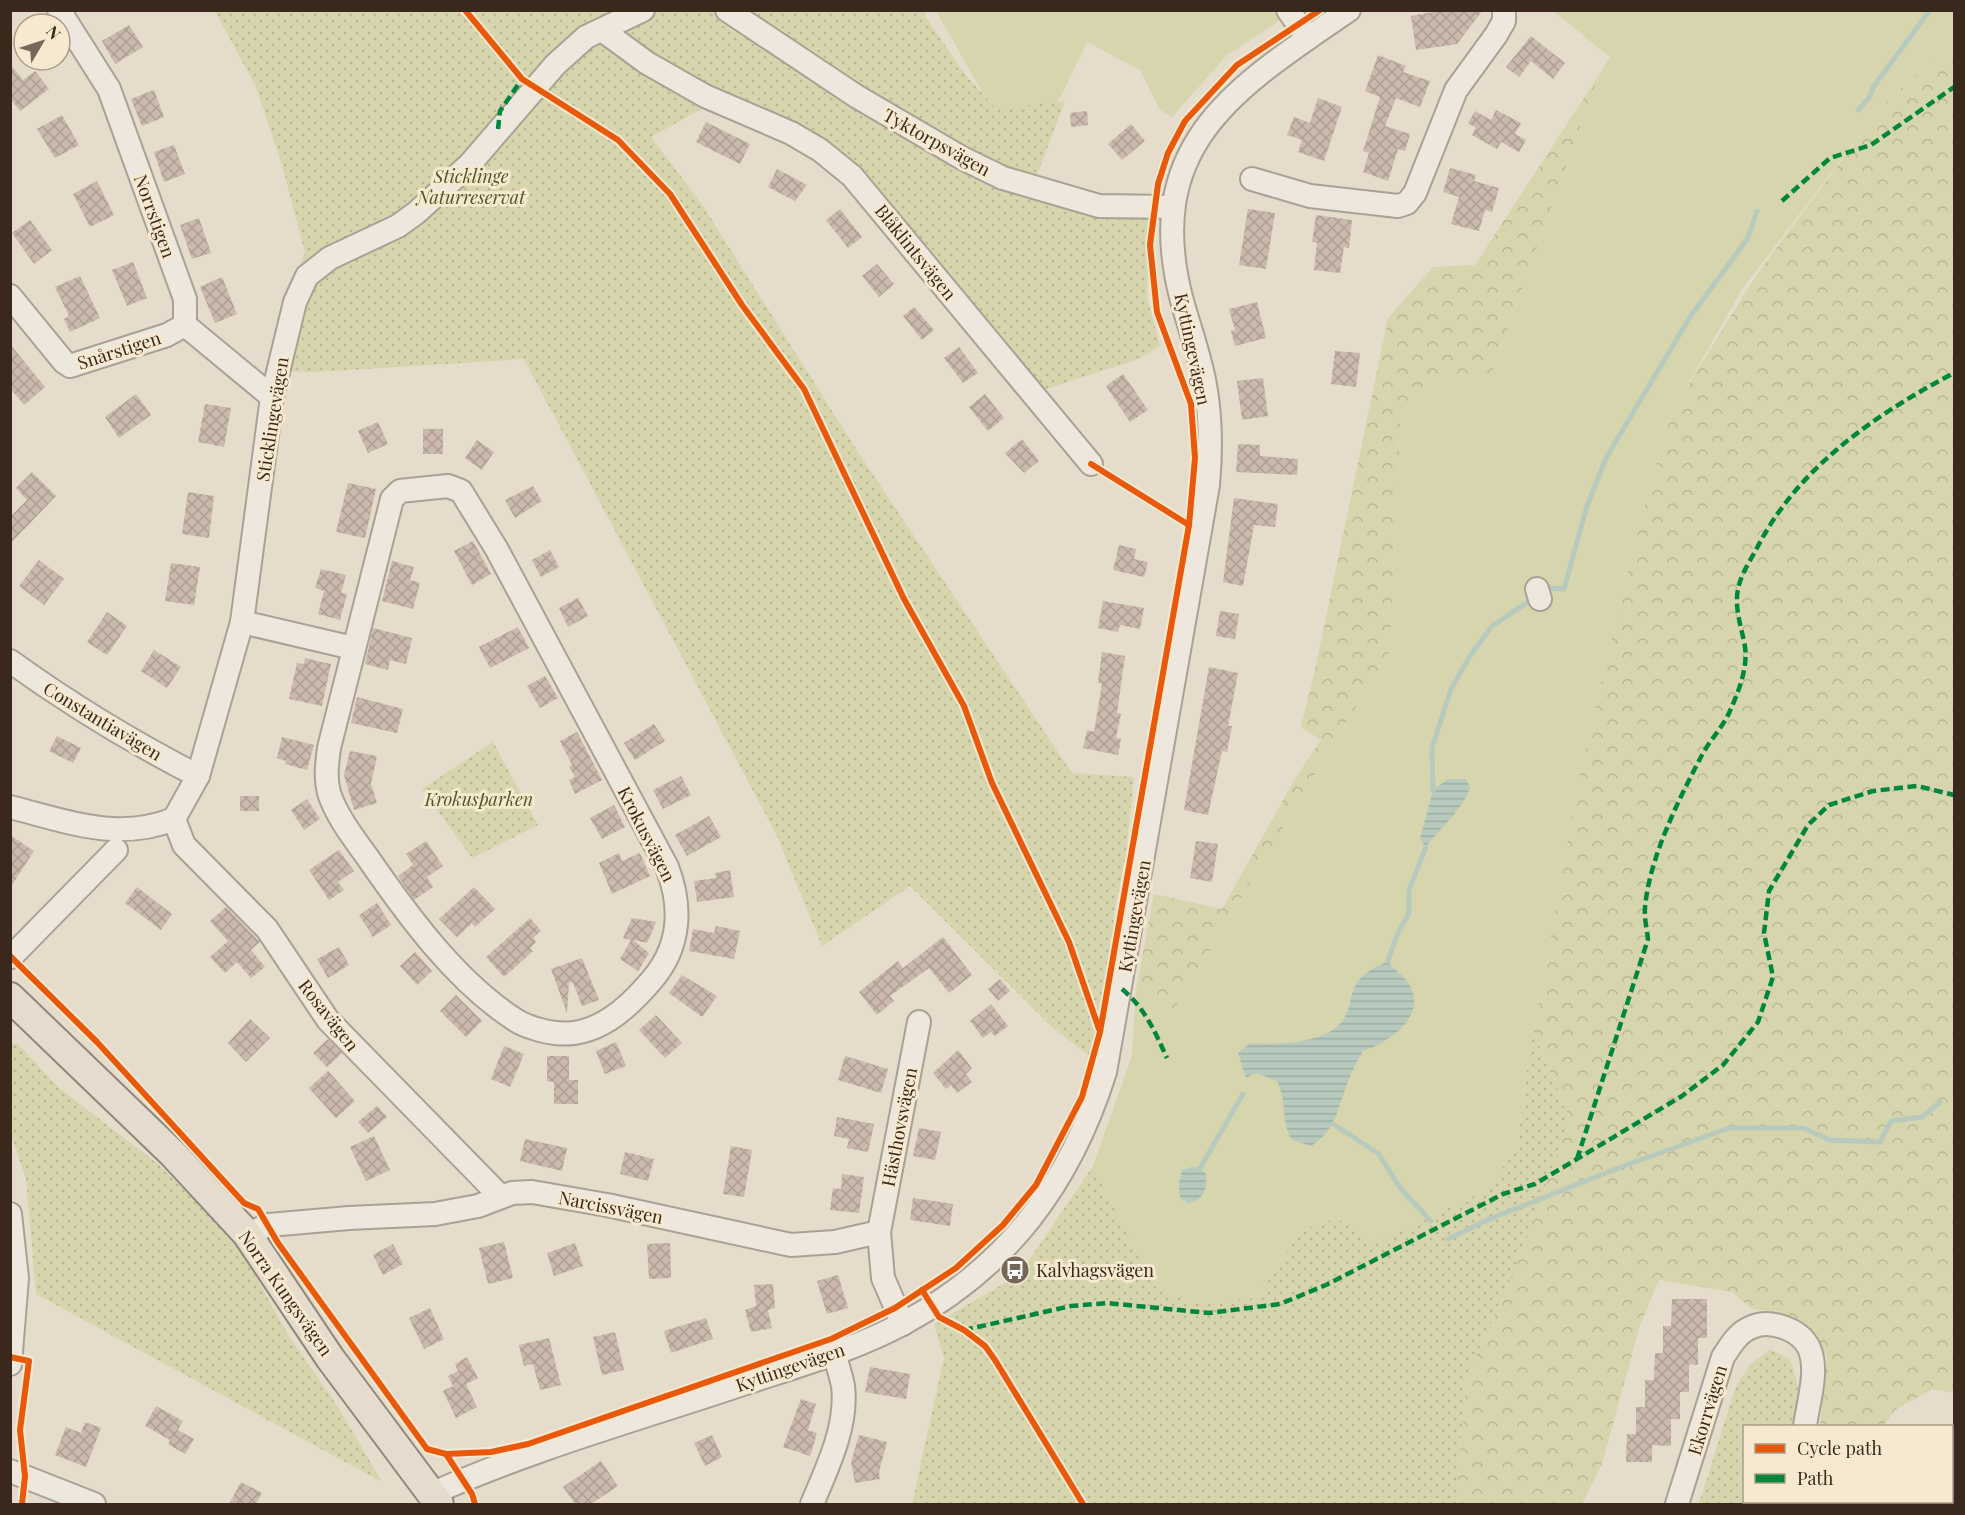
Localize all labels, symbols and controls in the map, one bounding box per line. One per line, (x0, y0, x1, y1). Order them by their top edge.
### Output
north arrow (12, 12, 72, 72)
text: N (42, 21, 66, 44)
street label: Tyktorpsvägen (879, 103, 995, 182)
park label: Sticklinge Naturreservat (415, 164, 526, 209)
street label: Norrstigen (129, 171, 181, 261)
street label: Blåklintsvägen (870, 199, 962, 305)
street label: Kyttingevägen (1169, 291, 1217, 407)
street label: Snårstigen (74, 325, 164, 375)
street label: Sticklingevägen (250, 355, 294, 483)
street label: Constantiavägen (39, 676, 167, 766)
street label: Krokusvägen (613, 782, 681, 886)
park label: Krokusparken (424, 787, 533, 811)
street label: Kyttingevägen (1112, 858, 1156, 974)
street label: Rosavägen (293, 974, 365, 1056)
street label: Hästhovsvägen (876, 1065, 922, 1189)
street label: Narcissvägen (557, 1185, 666, 1229)
street label: Norra Kungsvägen (234, 1225, 339, 1361)
bus stop icon: Kalvhagsvägen (999, 1254, 1031, 1286)
place label: Kalvhagsvägen (1036, 1258, 1154, 1282)
street label: Kyttingevägen (732, 1337, 848, 1397)
street label: Ekorrvägen (1682, 1362, 1732, 1458)
legend (1743, 1425, 1953, 1503)
text: Cycle path (1797, 1436, 1882, 1460)
text: Path (1797, 1466, 1834, 1490)

